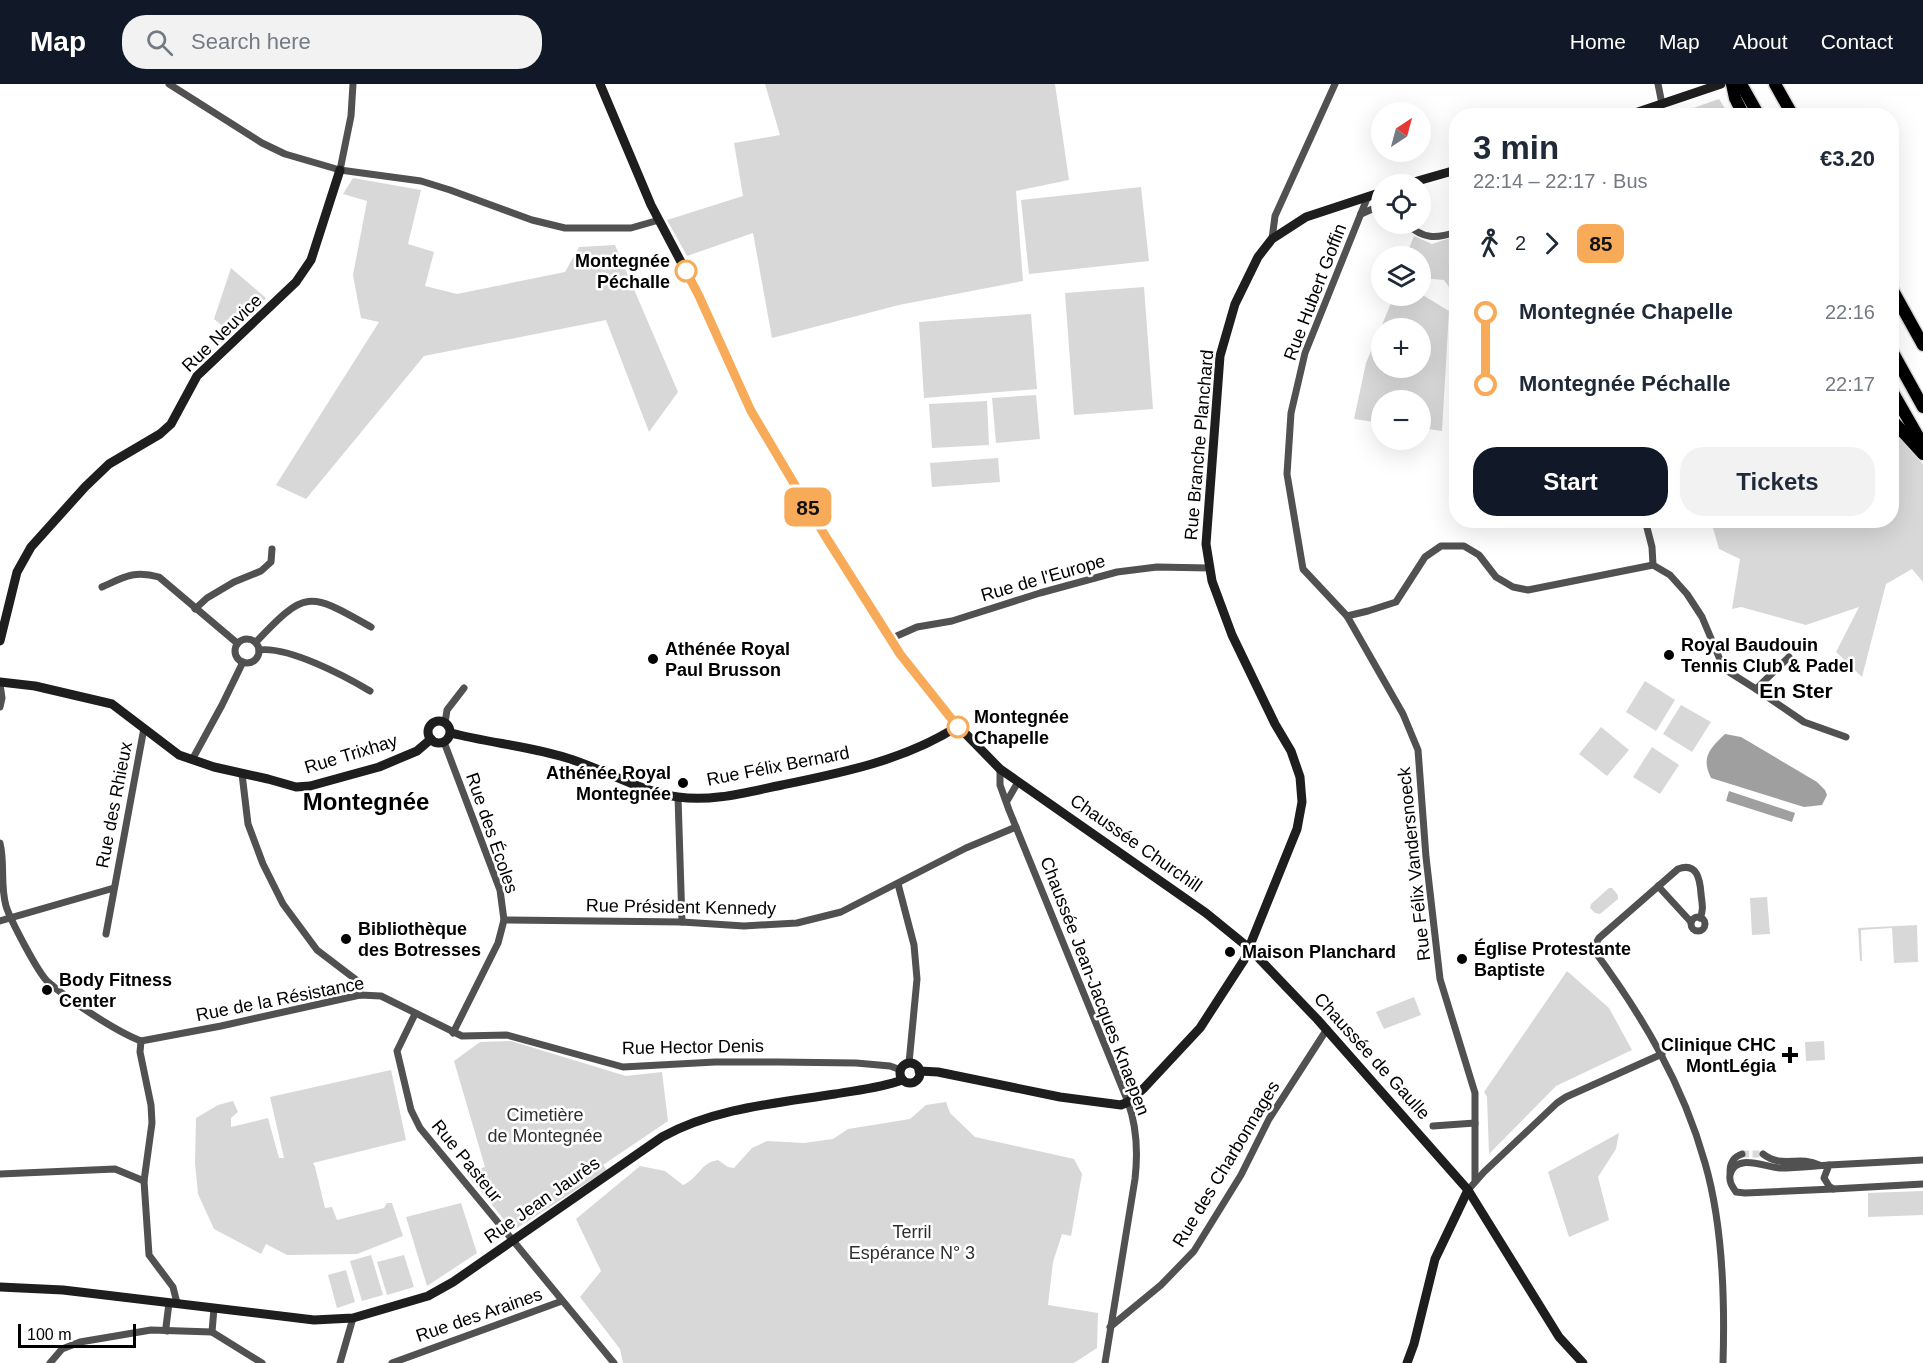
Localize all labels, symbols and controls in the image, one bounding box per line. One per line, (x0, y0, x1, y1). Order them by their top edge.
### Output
search box (122, 15, 542, 69)
text: Map (30, 26, 86, 57)
icon: search (143, 26, 176, 59)
text: Search here (191, 29, 311, 54)
text: Home (1570, 30, 1626, 53)
text: Map (1659, 30, 1700, 53)
text: About (1733, 30, 1788, 53)
text: Contact (1821, 30, 1893, 53)
north arrow (1371, 102, 1431, 162)
map controls (1371, 102, 1431, 450)
text: 3 min (1473, 129, 1559, 166)
text: €3.20 (1820, 146, 1875, 171)
text: 22:14 – 22:17 · Bus (1473, 170, 1648, 192)
button: locate (1371, 174, 1431, 234)
street label: Rue Hubert Goffin (1280, 221, 1350, 363)
icon: walk (1473, 227, 1506, 260)
icon: forward (1535, 227, 1568, 260)
text: 2 (1515, 232, 1526, 254)
text: 85 (1589, 232, 1612, 255)
button: layers (1371, 246, 1431, 306)
place label: Montegnée Péchalle (575, 251, 670, 292)
marker: Montegnée Péchalle (675, 260, 697, 282)
street label: Rue Neuvice (178, 290, 266, 376)
text: Montegnée Chapelle (1519, 299, 1733, 324)
text: 22:16 (1825, 301, 1875, 323)
button: + (1371, 318, 1431, 378)
street label: Rue Branche Planchard (1181, 349, 1217, 541)
text: Montegnée Péchalle (1519, 371, 1731, 396)
text: 22:17 (1825, 373, 1875, 395)
button: − (1371, 390, 1431, 450)
button: Start (1473, 447, 1668, 516)
button: Tickets (1680, 447, 1875, 516)
line badge: 85 (781, 488, 835, 526)
text: 85 (796, 496, 820, 519)
street label: Rue de l'Europe (978, 551, 1108, 605)
place label: Royal Baudouin Tennis Club & Padel (1681, 635, 1854, 676)
place label: Athénée Royal Paul Brusson (665, 639, 790, 680)
marker: Royal Baudouin Tennis Club & Padel (1662, 648, 1676, 662)
marker: Athénée Royal Paul Brusson (646, 652, 660, 666)
district label: En Ster (1759, 679, 1833, 702)
place label: Montegnée Chapelle (974, 707, 1069, 748)
marker: Montegnée Chapelle (947, 716, 969, 738)
street label: Rue Trixhay (302, 730, 400, 778)
street label: Rue des Rhieux (92, 740, 136, 870)
street label: Rue Félix Bernard (705, 742, 851, 790)
place label: Athénée Royal Montegnée (546, 763, 671, 804)
street label: Rue Félix Vandersnoeck (1394, 765, 1434, 962)
street label: Rue des Écoles (462, 770, 522, 896)
marker: Athénée Royal Montegnée (676, 776, 690, 790)
district label: Montegnée (303, 788, 429, 815)
street label: Chaussée Churchill (1066, 790, 1206, 896)
street label: Chaussée Jean-Jacques Knaepen (1036, 854, 1154, 1118)
street label: Rue Président Kennedy (586, 895, 776, 919)
place label: Bibliothèque des Botresses (358, 919, 481, 960)
marker: Bibliothèque des Botresses (339, 932, 353, 946)
place label: Église Protestante Baptiste (1474, 938, 1631, 980)
place label: Maison Planchard (1242, 942, 1396, 962)
marker: Maison Planchard (1223, 945, 1237, 959)
marker: Église Protestante Baptiste (1455, 952, 1469, 966)
place label: Body Fitness Center (59, 970, 172, 1011)
street label: Rue de la Résistance (194, 973, 366, 1025)
marker: Body Fitness Center (40, 983, 54, 997)
street label: Chaussée de Gaulle (1310, 989, 1434, 1123)
place label: Clinique CHC MontLégia (1661, 1035, 1777, 1076)
street label: Rue Hector Denis (622, 1036, 764, 1058)
marker: Clinique CHC MontLégia (1781, 1046, 1799, 1064)
street label: Rue des Charbonnages (1168, 1077, 1284, 1251)
park label: Cimetière de Montegnée (487, 1105, 603, 1146)
street label: Rue Pasteur (428, 1116, 506, 1206)
street label: Rue Jean Jaurès (481, 1153, 603, 1247)
park label: Terril Espérance N° 3 (849, 1222, 975, 1263)
street label: Rue des Araines (413, 1284, 545, 1346)
scale bar (18, 1321, 136, 1348)
text: 100 m (27, 1326, 71, 1343)

